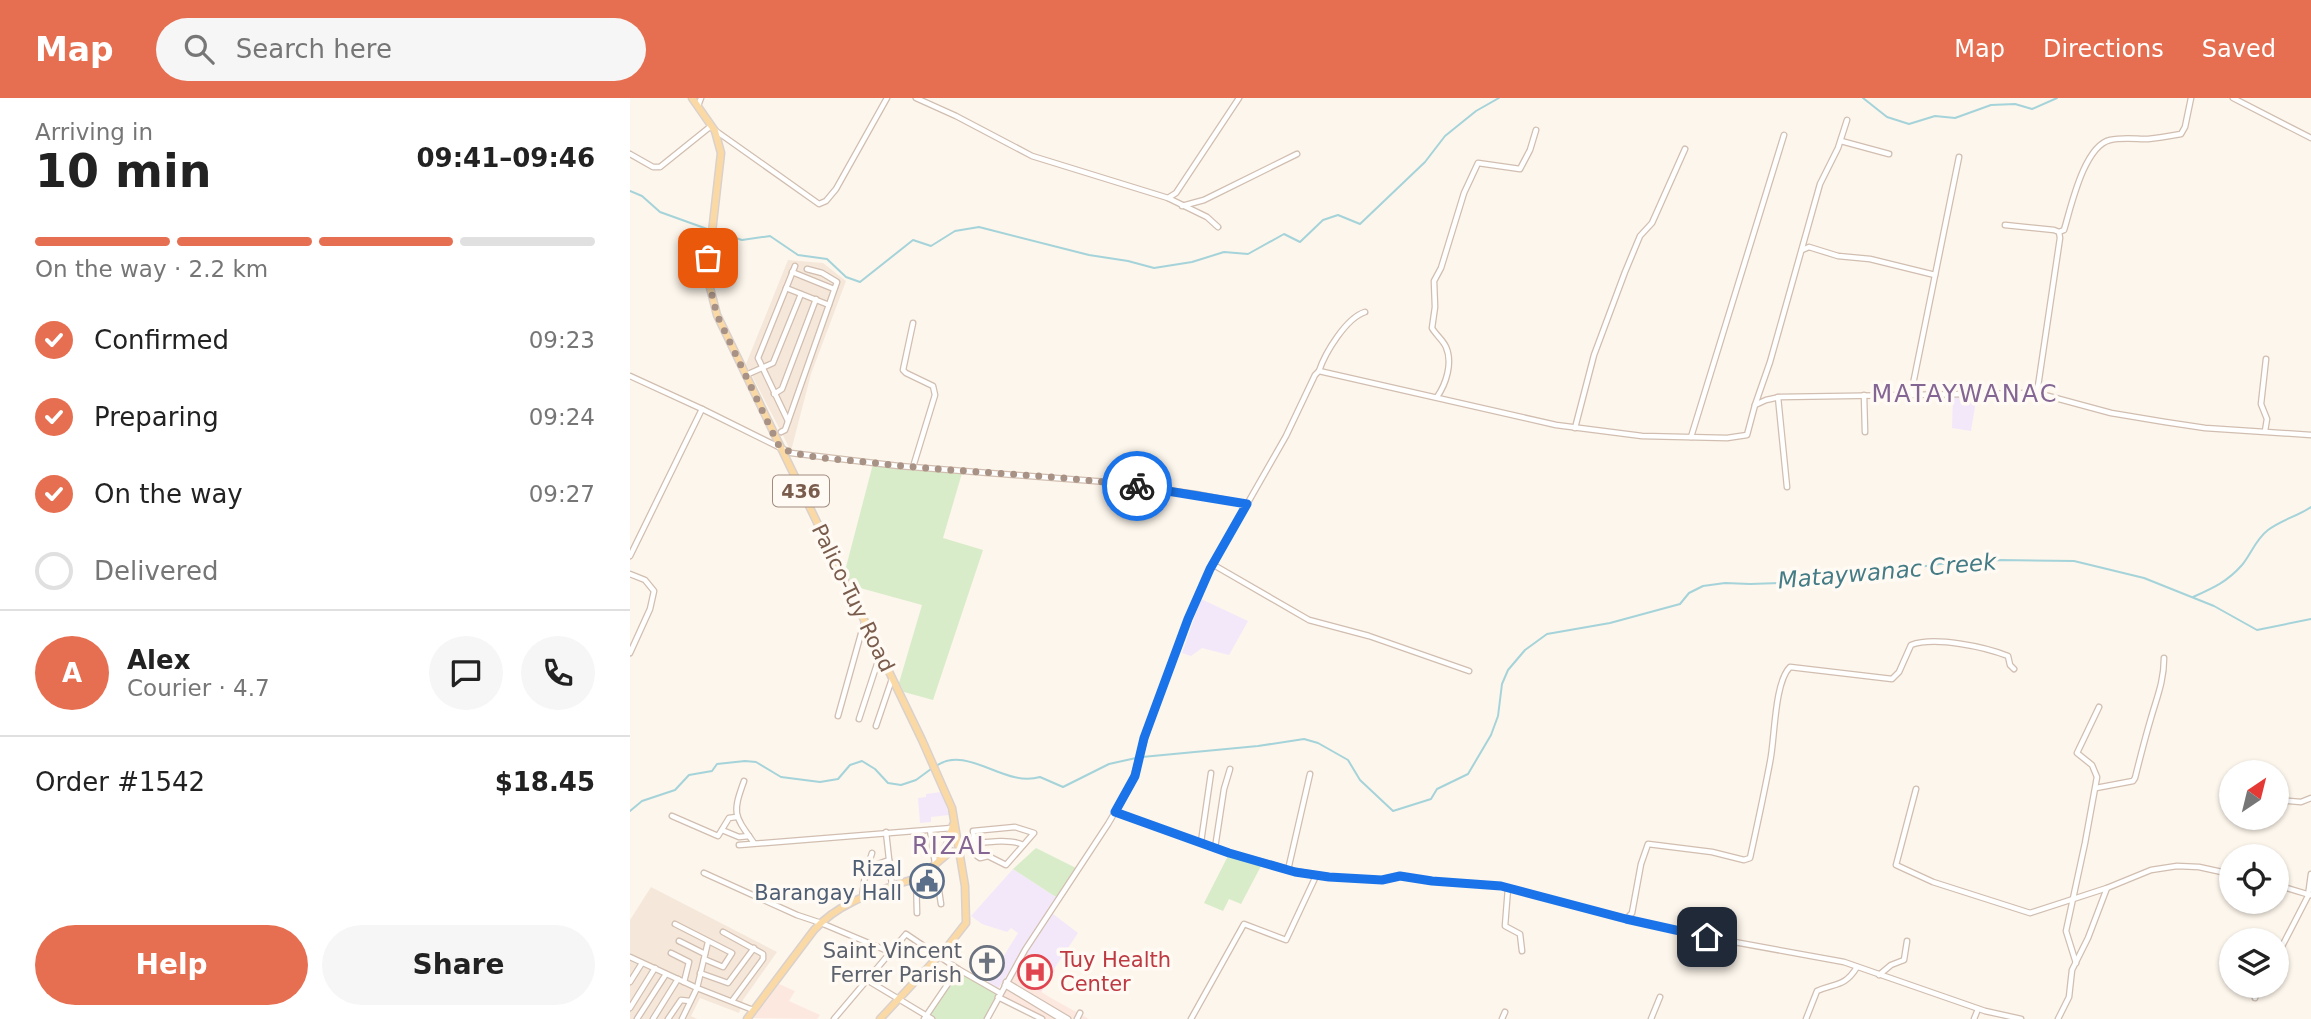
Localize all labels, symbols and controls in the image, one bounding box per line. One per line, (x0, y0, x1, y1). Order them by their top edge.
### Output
search box (156, 18, 646, 81)
text: Map (35, 30, 114, 69)
icon: search (180, 30, 218, 68)
text: Search here (236, 34, 392, 64)
text: Map (1954, 35, 2005, 63)
text: Directions (2043, 35, 2164, 63)
text: Saved (2202, 35, 2276, 63)
text: Arriving in (35, 119, 153, 145)
text: 09:41–09:46 (416, 143, 595, 173)
text: 10 min (35, 144, 211, 198)
pin (678, 228, 738, 288)
icon: bag (689, 239, 727, 277)
text: On the way · 2.2 km (35, 256, 268, 282)
icon: check (35, 321, 73, 359)
text: Confirmed (94, 325, 229, 355)
text: 09:23 (529, 327, 595, 353)
district label: MATAYWANAC (1872, 380, 2058, 408)
icon: check (35, 398, 73, 436)
text: Preparing (94, 402, 219, 432)
text: 09:24 (529, 404, 595, 430)
courier (1102, 451, 1172, 521)
icon: bike (1118, 467, 1156, 505)
icon: check (35, 475, 73, 513)
road number: 436 (773, 476, 829, 506)
text: On the way (94, 479, 243, 509)
text: 09:27 (529, 481, 595, 507)
street label: Palico-Tuy Road (807, 520, 899, 676)
water label: Mataywanac Creek (1777, 548, 1999, 594)
text: Delivered (94, 556, 218, 586)
button: chat (429, 636, 503, 710)
button: phone (521, 636, 595, 710)
text: Alex (127, 645, 190, 675)
text: A (62, 658, 82, 688)
text: Courier · 4.7 (127, 675, 270, 701)
north arrow (2219, 760, 2289, 830)
map controls (2219, 760, 2289, 998)
text: Order #1542 (35, 767, 205, 797)
text: $18.45 (495, 767, 595, 797)
district label: RIZAL (912, 832, 992, 860)
button: locate (2219, 844, 2289, 914)
place label: Rizal Barangay Hall (754, 857, 902, 905)
public building icon: Rizal Barangay Hall (908, 862, 946, 900)
pin (1677, 907, 1737, 967)
icon: home (1688, 918, 1726, 956)
button: Help (35, 925, 308, 1005)
button: Share (322, 925, 595, 1005)
button: layers (2219, 928, 2289, 998)
place label: Saint Vincent Ferrer Parish (823, 939, 962, 987)
church icon: Saint Vincent Ferrer Parish (968, 944, 1006, 982)
place label: Tuy Health Center (1059, 948, 1171, 996)
hospital icon: Tuy Health Center (1016, 953, 1054, 991)

